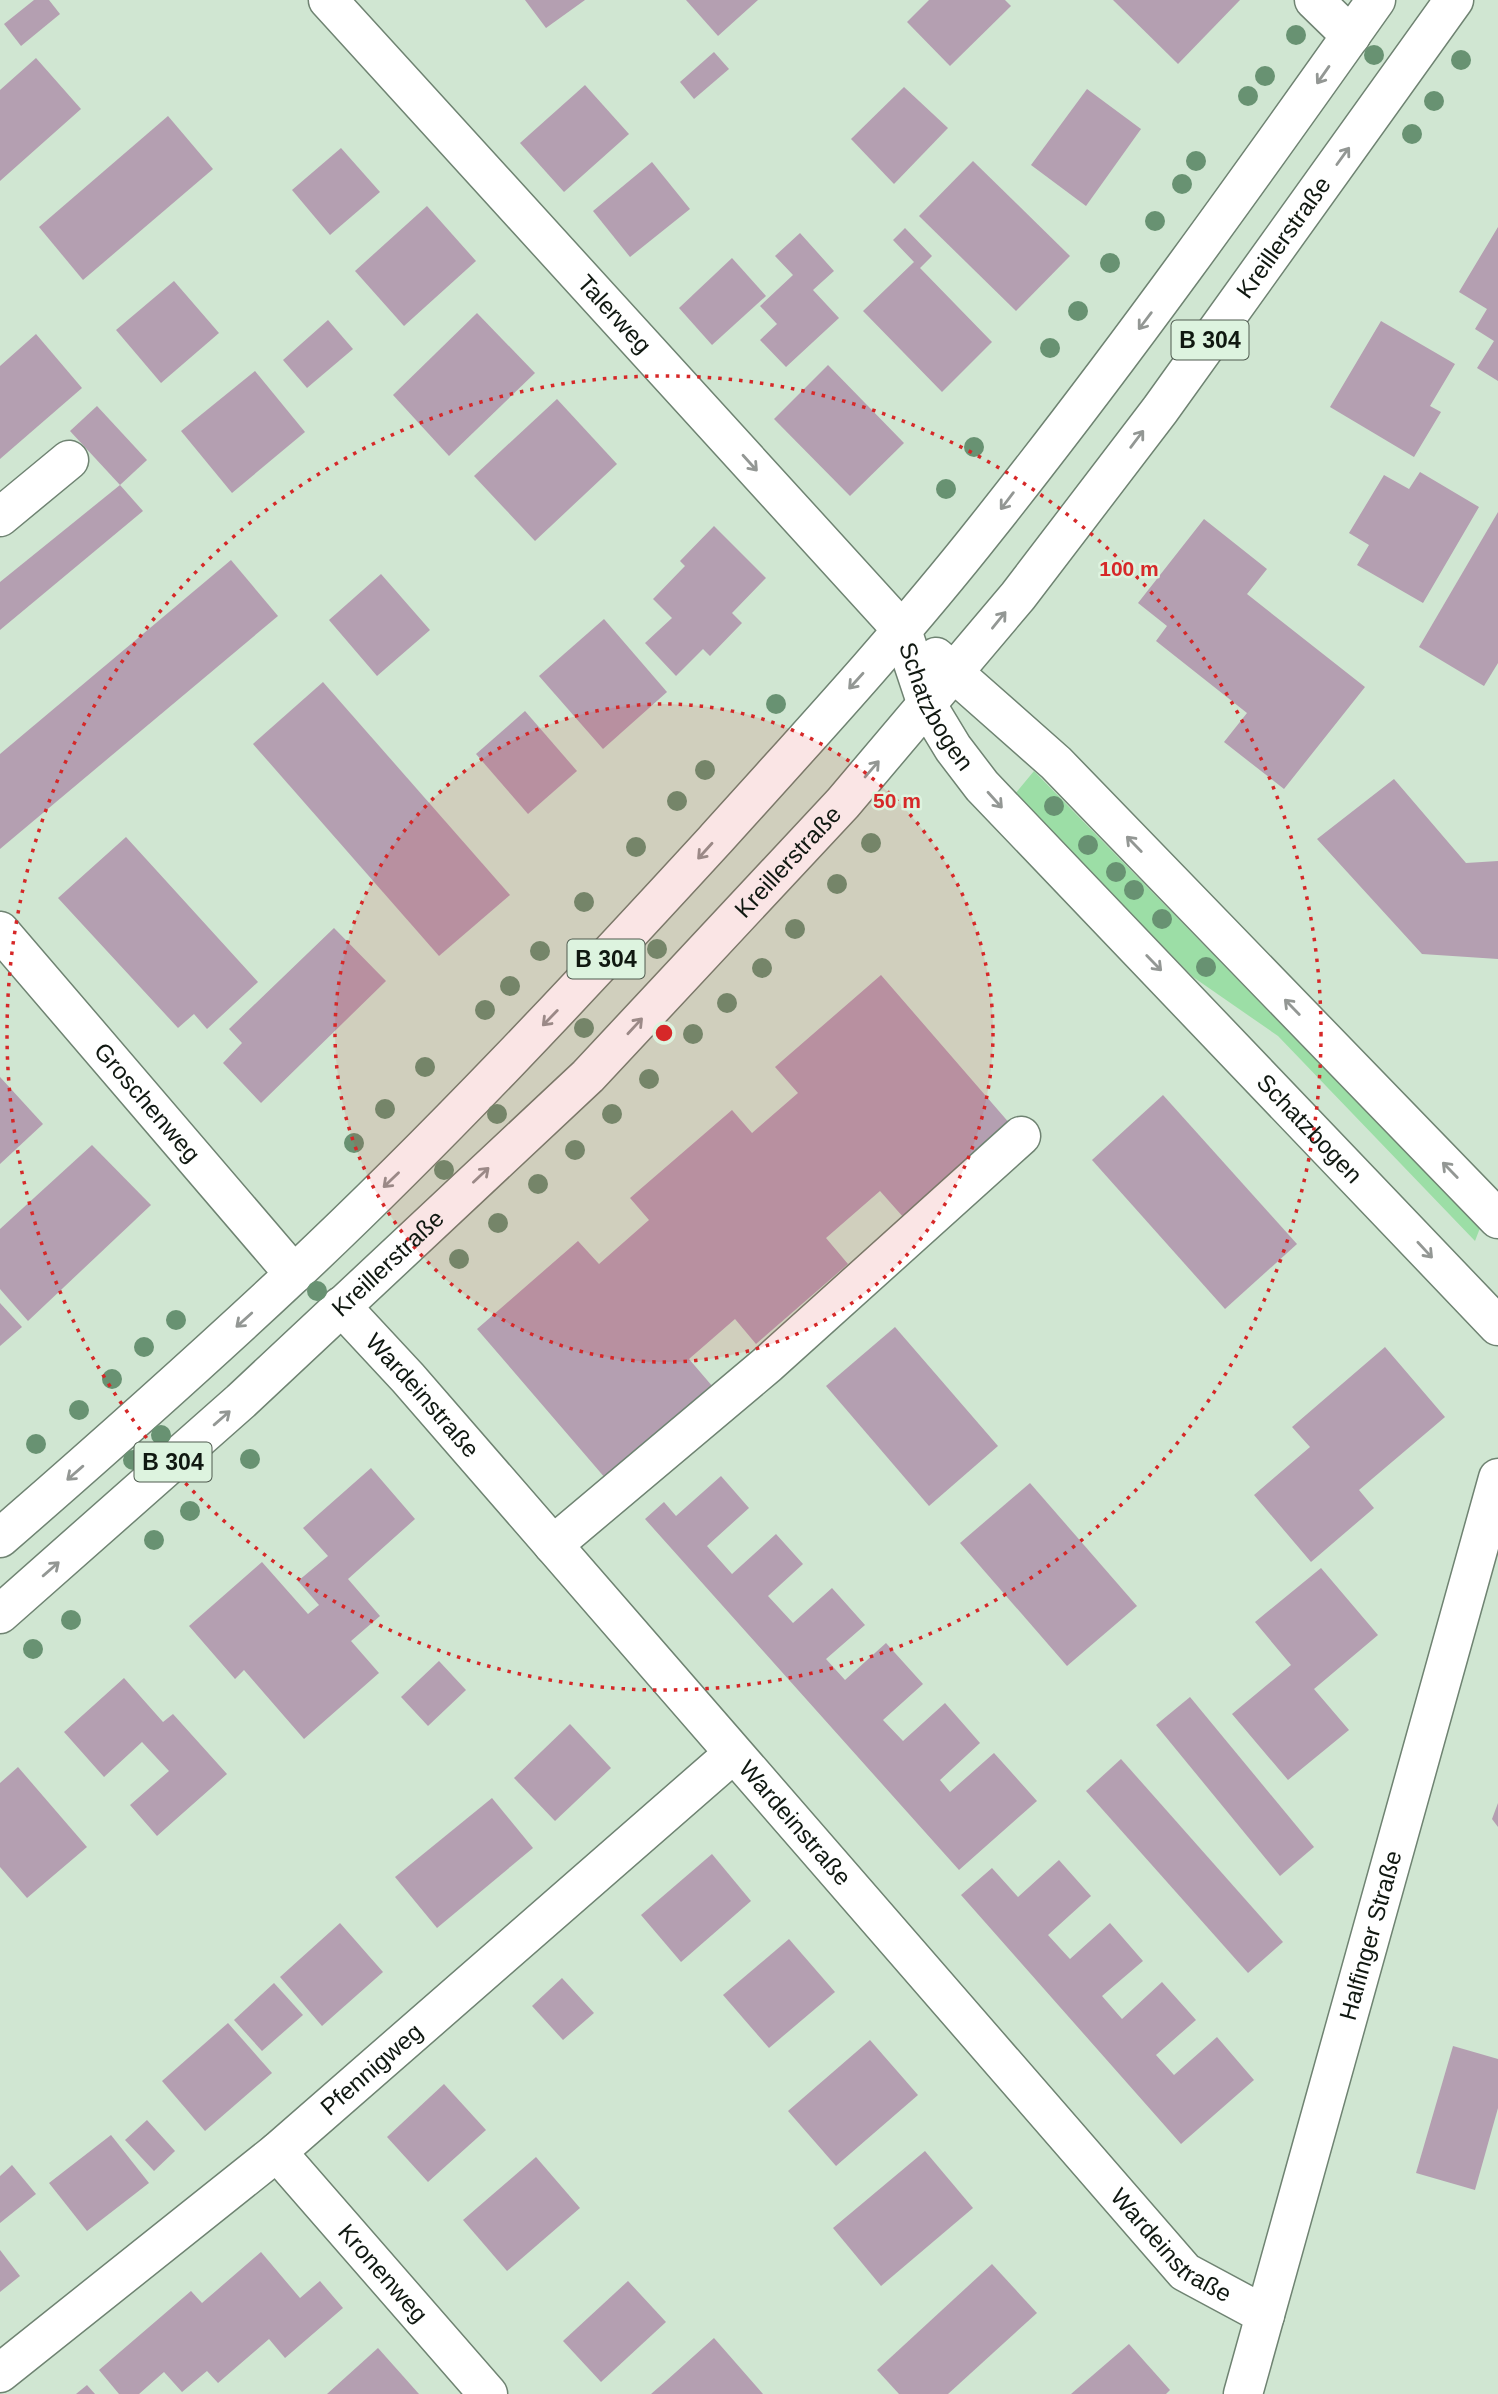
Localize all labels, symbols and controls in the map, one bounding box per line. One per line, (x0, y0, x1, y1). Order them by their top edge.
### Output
one-way arrow (1316, 66, 1331, 85)
one-way arrow (1336, 147, 1350, 166)
street label: Kreillerstraße (1231, 171, 1336, 303)
street label: Talerweg (572, 269, 657, 358)
one-way arrow (1138, 311, 1153, 329)
road number: B 304 (1172, 320, 1248, 360)
one-way arrow (1130, 430, 1145, 449)
one-way arrow (742, 454, 758, 472)
one-way arrow (1000, 492, 1015, 511)
text: 100 m (1099, 557, 1159, 580)
one-way arrow (991, 611, 1007, 629)
street label: Schatzbogen (894, 639, 979, 776)
one-way arrow (848, 672, 864, 690)
one-way arrow (864, 760, 880, 778)
text: 50 m (873, 789, 921, 812)
one-way arrow (987, 791, 1003, 809)
street label: Kreillerstraße (729, 800, 846, 923)
one-way arrow (1125, 836, 1142, 853)
one-way arrow (696, 842, 713, 859)
road number: B 304 (568, 940, 644, 978)
one-way arrow (1145, 954, 1162, 971)
one-way arrow (1284, 999, 1301, 1016)
one-way arrow (542, 1009, 559, 1026)
one-way arrow (626, 1018, 643, 1035)
centre of rings (652, 1021, 676, 1045)
street label: Groschenweg (89, 1037, 206, 1167)
street label: Schatzbogen (1252, 1068, 1368, 1188)
one-way arrow (1442, 1162, 1459, 1179)
one-way arrow (472, 1167, 489, 1184)
one-way arrow (382, 1171, 399, 1188)
street label: Kreillerstraße (326, 1204, 449, 1322)
one-way arrow (1417, 1241, 1433, 1259)
one-way arrow (235, 1312, 253, 1328)
street label: Wardeinstraße (361, 1328, 485, 1463)
one-way arrow (213, 1410, 230, 1427)
road number: B 304 (134, 1442, 212, 1482)
one-way arrow (66, 1465, 84, 1481)
one-way arrow (42, 1561, 60, 1577)
street label: Wardeinstraße (734, 1755, 857, 1891)
street label: Halfinger Straße (1334, 1847, 1407, 2023)
street label: Pfennigweg (315, 2018, 427, 2120)
street label: Wardeinstraße (1106, 2183, 1236, 2307)
street label: Kronenweg (333, 2218, 433, 2328)

